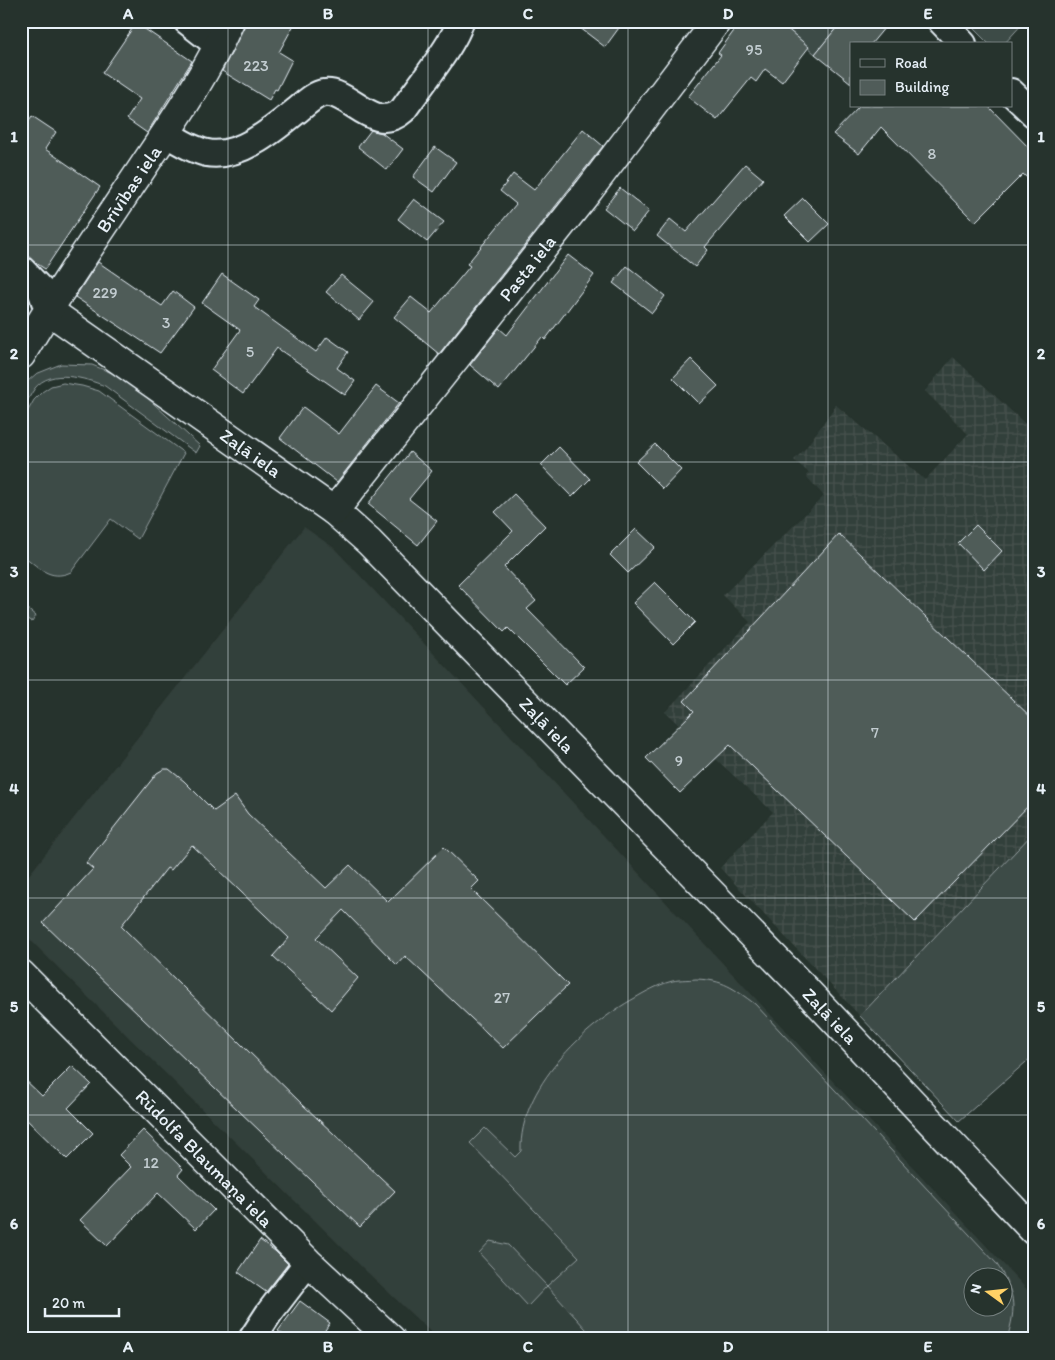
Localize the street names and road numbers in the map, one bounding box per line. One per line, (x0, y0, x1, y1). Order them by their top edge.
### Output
street label: Brīvības iela (91, 141, 166, 237)
street label: Pasta iela (494, 231, 561, 306)
street label: Zaļā iela (216, 424, 286, 482)
street label: Zaļā iela (514, 692, 579, 758)
street label: Zaļā iela (798, 983, 862, 1049)
street label: Rūdolfa Blaumaņa iela (131, 1085, 278, 1232)

